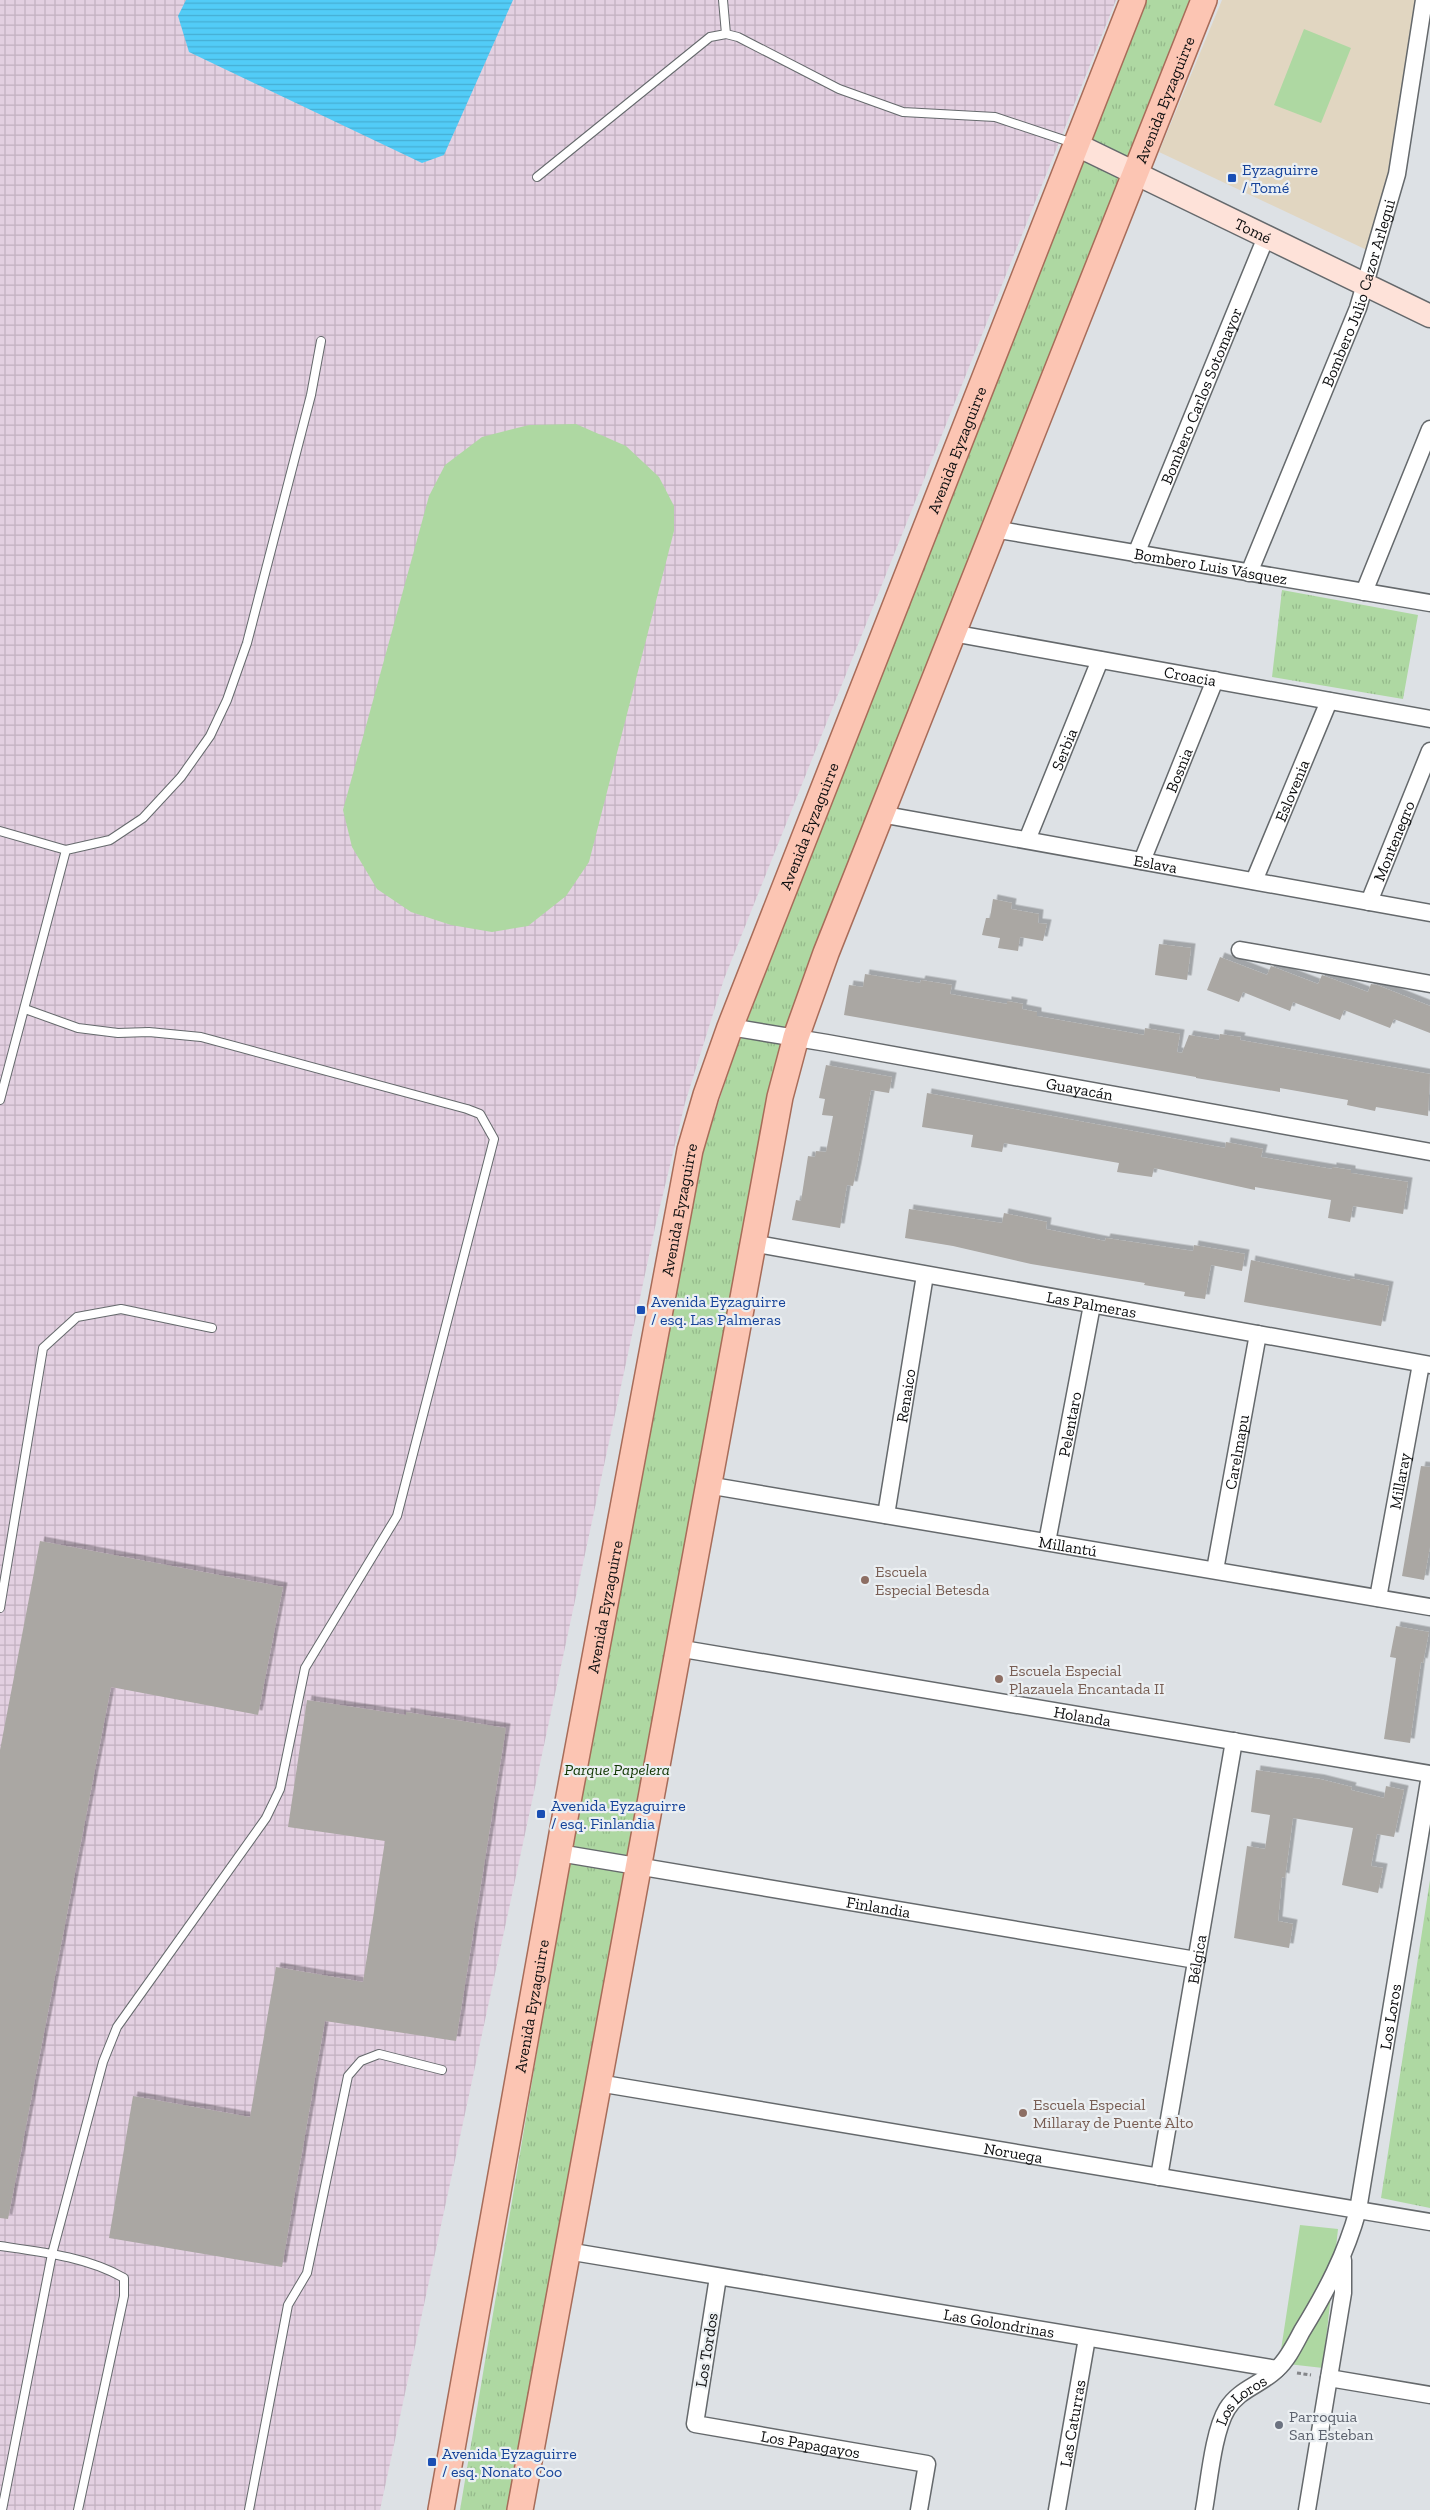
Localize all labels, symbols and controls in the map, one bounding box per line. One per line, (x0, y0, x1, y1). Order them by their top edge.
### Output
street label: Avenida Eyzaguirre (1131, 34, 1199, 166)
place label: Eyzaguirre / Tomé (1242, 160, 1318, 197)
marker: Eyzaguirre / Tomé (1226, 172, 1238, 184)
street label: Bombero Julio Cazor Arlegui (1318, 197, 1399, 390)
street label: Tomé (1232, 214, 1274, 248)
street label: Bombero Carlos Sotomayor (1157, 305, 1246, 487)
street label: Avenida Eyzaguirre (923, 384, 990, 516)
street label: Bombero Luis Vásquez (1133, 544, 1289, 589)
street label: Croacia (1162, 662, 1218, 690)
street label: Serbia (1047, 725, 1081, 773)
street label: Bosnia (1162, 745, 1197, 795)
street label: Eslovenia (1271, 757, 1314, 825)
street label: Avenida Eyzaguirre (776, 760, 843, 892)
street label: Montenegro (1369, 798, 1419, 884)
street label: Eslava (1132, 851, 1179, 877)
street label: Guayacán (1045, 1074, 1115, 1105)
street label: Avenida Eyzaguirre (658, 1141, 702, 1278)
street label: Las Palmeras (1045, 1287, 1138, 1322)
place label: Avenida Eyzaguirre / esq. Las Palmeras (651, 1292, 786, 1329)
marker: Avenida Eyzaguirre / esq. Las Palmeras (635, 1304, 647, 1316)
street label: Renaico (892, 1367, 920, 1424)
street label: Pelentaro (1054, 1390, 1085, 1458)
street label: Carelmapu (1221, 1413, 1253, 1491)
street label: Millaray (1385, 1450, 1415, 1511)
street label: Millantú (1037, 1532, 1098, 1561)
street label: Avenida Eyzaguirre (583, 1539, 627, 1675)
place label: Escuela Especial Betesda (875, 1562, 990, 1599)
marker: Escuela Especial Betesda (859, 1574, 871, 1586)
place label: Escuela Especial Plazauela Encantada II (1009, 1661, 1164, 1698)
marker: Escuela Especial Plazauela Encantada II (993, 1673, 1005, 1685)
street label: Holanda (1052, 1702, 1113, 1730)
park label: Parque Papelera (564, 1760, 670, 1779)
place label: Avenida Eyzaguirre / esq. Finlandia (551, 1796, 686, 1833)
marker: Avenida Eyzaguirre / esq. Finlandia (535, 1808, 547, 1820)
street label: Finlandia (845, 1892, 912, 1922)
street label: Bélgica (1183, 1933, 1211, 1985)
street label: Avenida Eyzaguirre (510, 1938, 553, 2074)
street label: Los Loros (1376, 1982, 1405, 2051)
place label: Escuela Especial Millaray de Puente Alto (1033, 2095, 1194, 2132)
marker: Escuela Especial Millaray de Puente Alto (1017, 2107, 1029, 2119)
street label: Noruega (982, 2139, 1044, 2167)
street label: Las Golondrinas (942, 2305, 1056, 2342)
street label: Los Tordos (691, 2311, 722, 2389)
street label: Los Loros (1212, 2371, 1270, 2428)
street label: Las Caturras (1056, 2378, 1090, 2469)
place label: Parroquia San Esteban (1289, 2407, 1374, 2444)
marker: Parroquia San Esteban (1273, 2419, 1285, 2431)
street label: Los Papagayos (759, 2427, 861, 2462)
place label: Avenida Eyzaguirre / esq. Nonato Coo (442, 2444, 577, 2481)
marker: Avenida Eyzaguirre / esq. Nonato Coo (426, 2456, 438, 2468)

